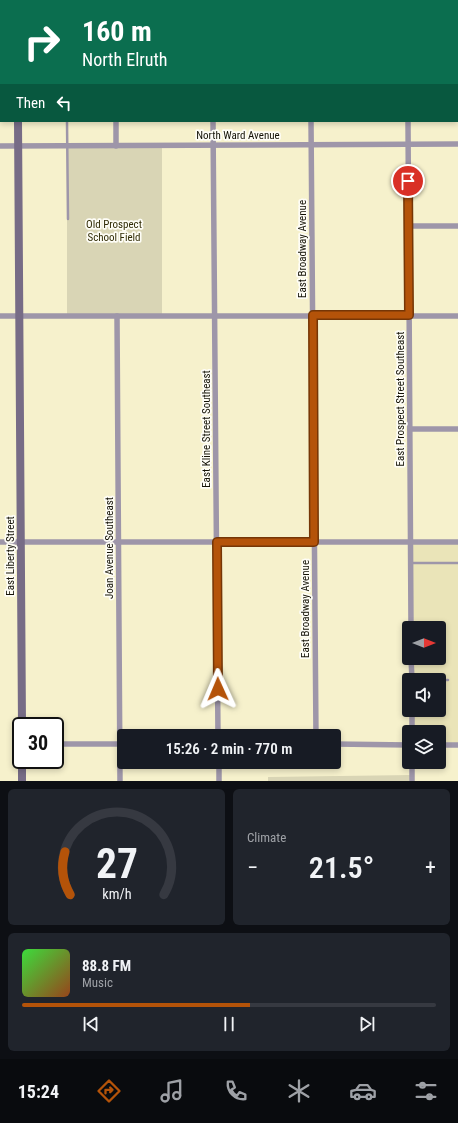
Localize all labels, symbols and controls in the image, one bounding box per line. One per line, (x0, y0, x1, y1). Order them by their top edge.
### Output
text: 160 m (82, 15, 152, 48)
icon: right (16, 16, 68, 68)
text: North Elruth (82, 49, 168, 70)
icon: left (53, 92, 75, 114)
text: Then (16, 94, 45, 112)
street label: North Ward Avenue (196, 129, 280, 142)
pin (391, 164, 425, 198)
icon: arrive (397, 170, 419, 192)
street label: East Broadway Avenue (296, 200, 309, 298)
park label: Old Prospect School Field (86, 218, 142, 244)
street label: East Prospect Street Southeast (394, 332, 407, 466)
street label: East Kline Street Southeast (200, 370, 213, 488)
street label: Joan Avenue Southeast (103, 497, 116, 599)
street label: East Liberty Street (4, 516, 17, 596)
street label: East Broadway Avenue (299, 560, 312, 658)
north arrow (402, 621, 446, 665)
map controls (402, 621, 446, 769)
position arrow (197, 668, 239, 710)
button: sound (402, 673, 446, 717)
speed limit sign: 30 (12, 717, 64, 769)
button: layers (402, 725, 446, 769)
text: 15:26 · 2 min · 770 m (166, 740, 292, 758)
text: Climate (247, 830, 286, 845)
text: 27 (95, 839, 138, 888)
text: 21.5° (309, 850, 374, 885)
text: − (247, 855, 258, 880)
text: + (425, 855, 436, 880)
text: km/h (102, 886, 131, 902)
text: 88.8 FM (82, 957, 131, 975)
text: Music (82, 975, 113, 990)
icon: previous (80, 1013, 102, 1035)
icon: pause (218, 1013, 240, 1035)
icon: next (356, 1013, 378, 1035)
icon: directions (95, 1077, 123, 1105)
icon: music (158, 1077, 186, 1105)
icon: phone (222, 1077, 250, 1105)
icon: climate (285, 1077, 313, 1105)
icon: car (349, 1077, 377, 1105)
icon: filters (412, 1077, 440, 1105)
text: 15:24 (18, 1081, 59, 1102)

